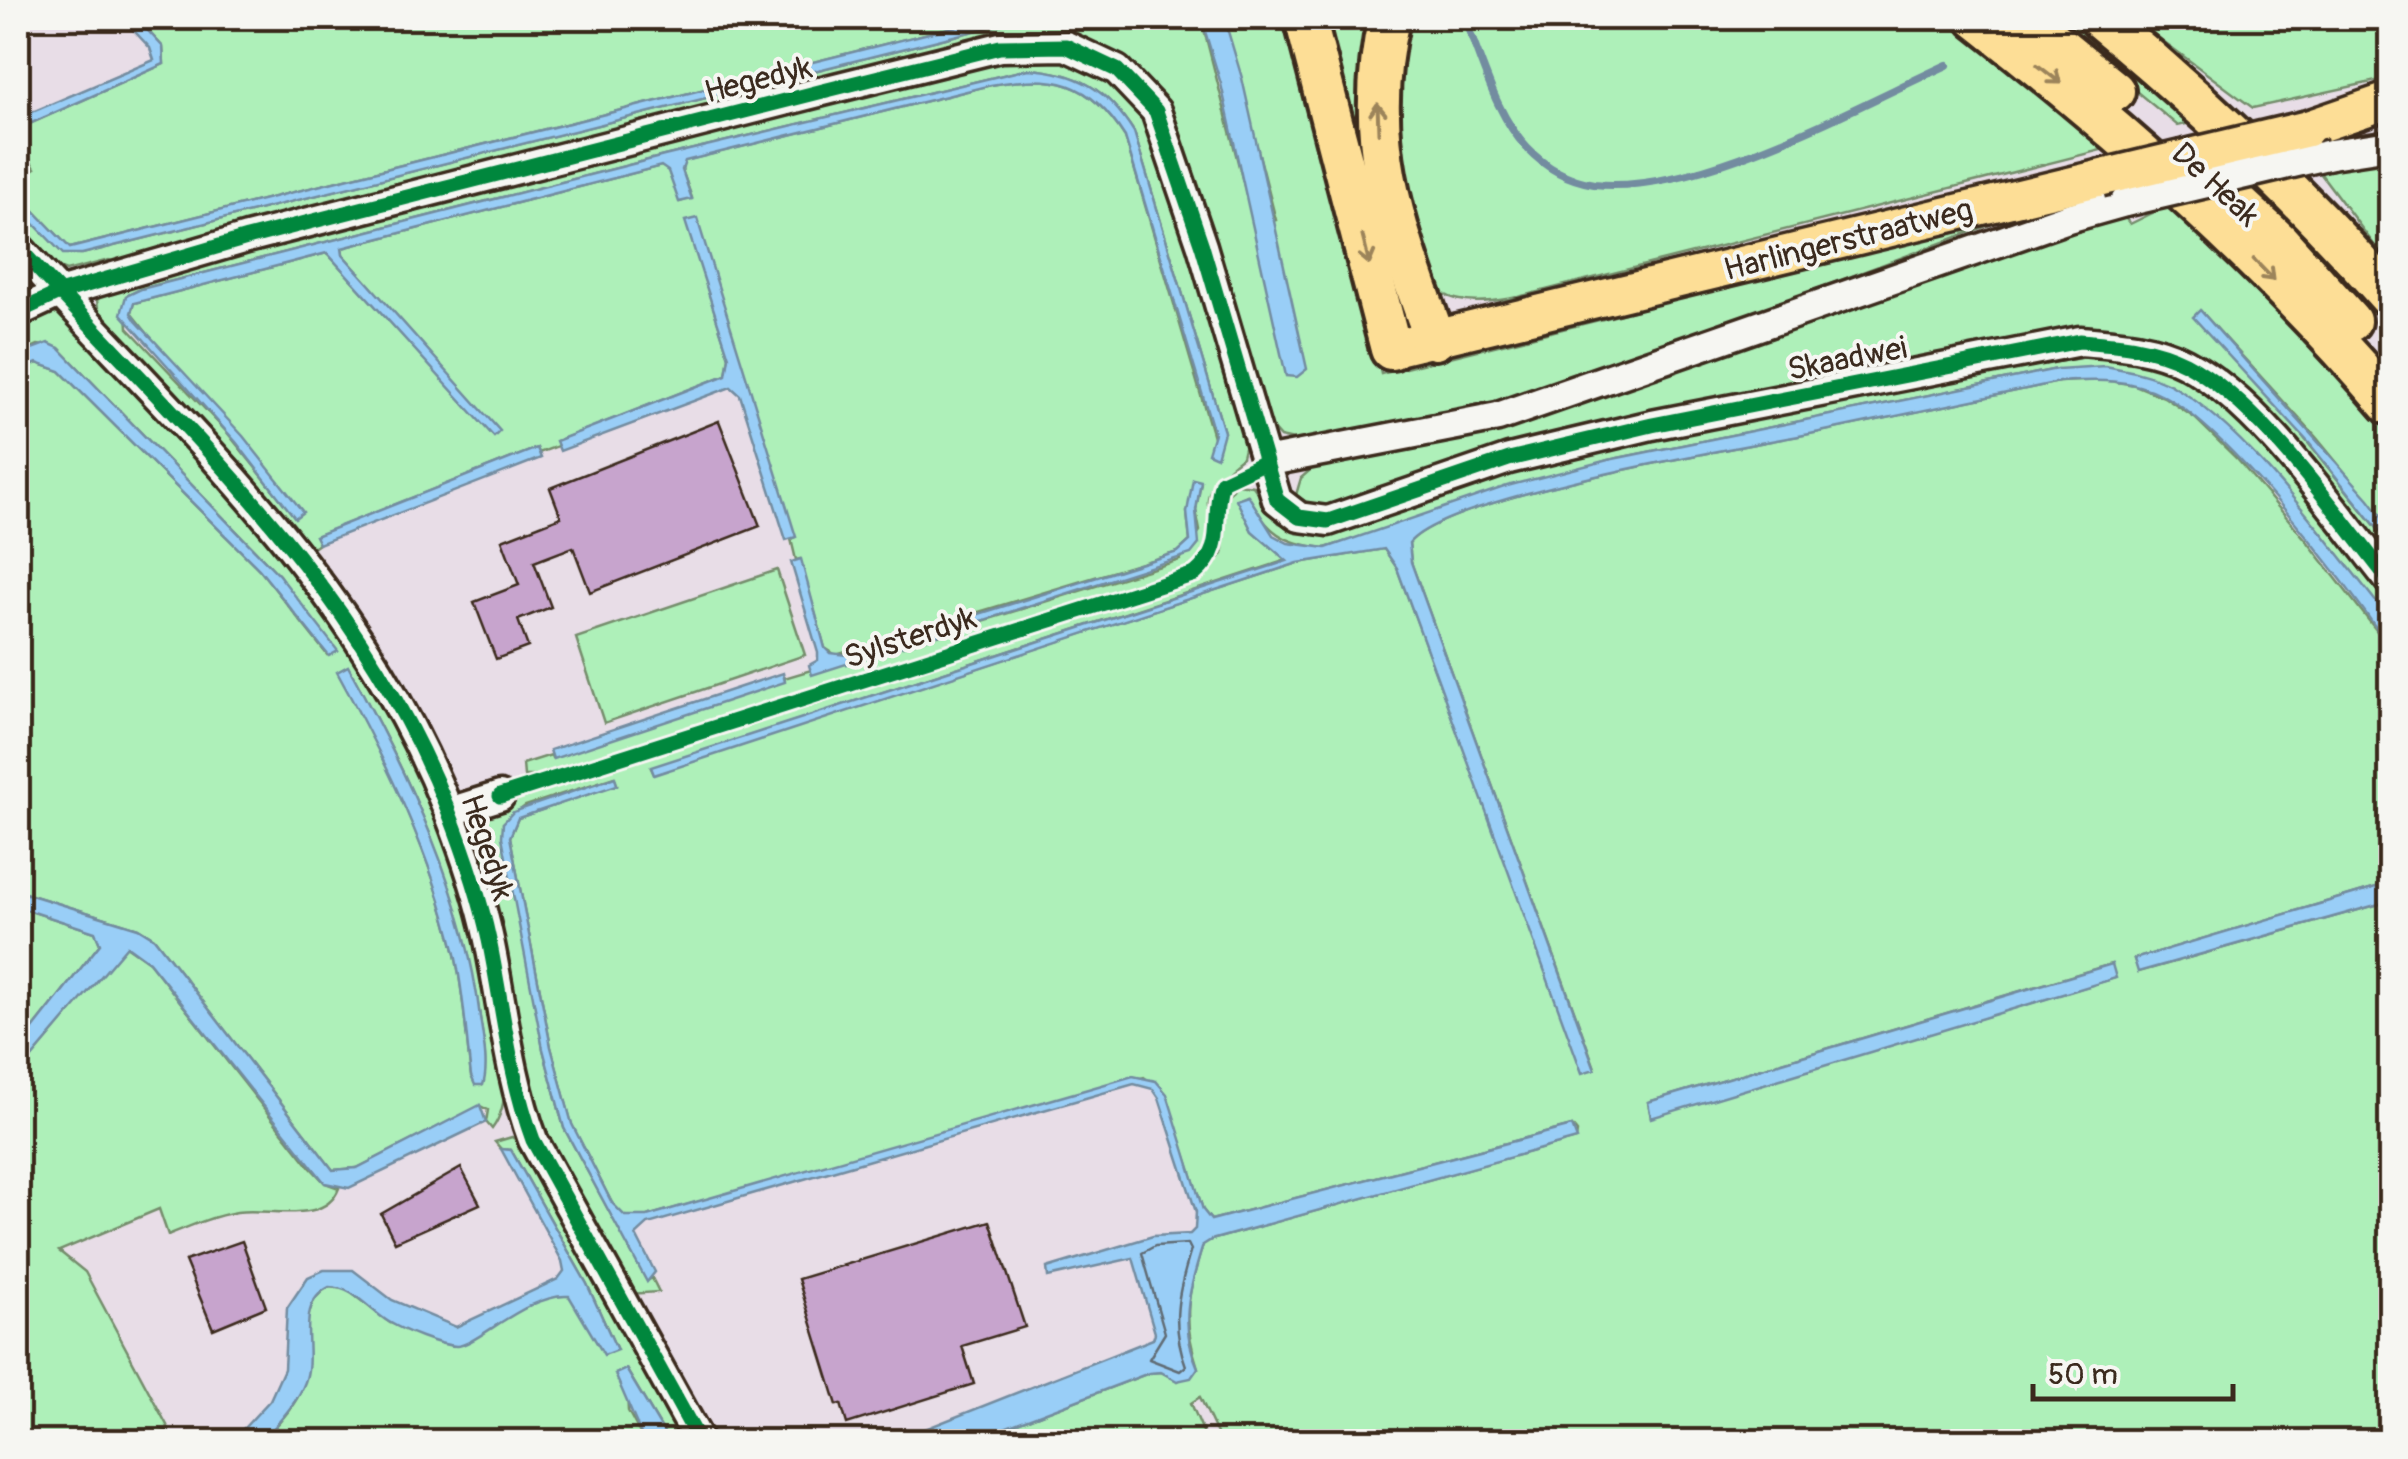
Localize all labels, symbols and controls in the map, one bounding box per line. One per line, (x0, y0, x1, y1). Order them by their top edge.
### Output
street label: Hegedyk (700, 47, 816, 113)
one-way arrow (2035, 63, 2062, 84)
one-way arrow (1368, 102, 1387, 135)
street label: De Heak (2163, 134, 2268, 235)
street label: Harlingerstraatweg (1720, 190, 1977, 290)
one-way arrow (1357, 234, 1376, 265)
one-way arrow (2252, 257, 2276, 281)
street label: Skaadwei (1784, 328, 1910, 390)
street label: Sylsterdyk (839, 598, 981, 678)
street label: Hegedyk (451, 789, 523, 905)
scale bar (2033, 1339, 2233, 1401)
text: 50 m (2048, 1356, 2118, 1393)

